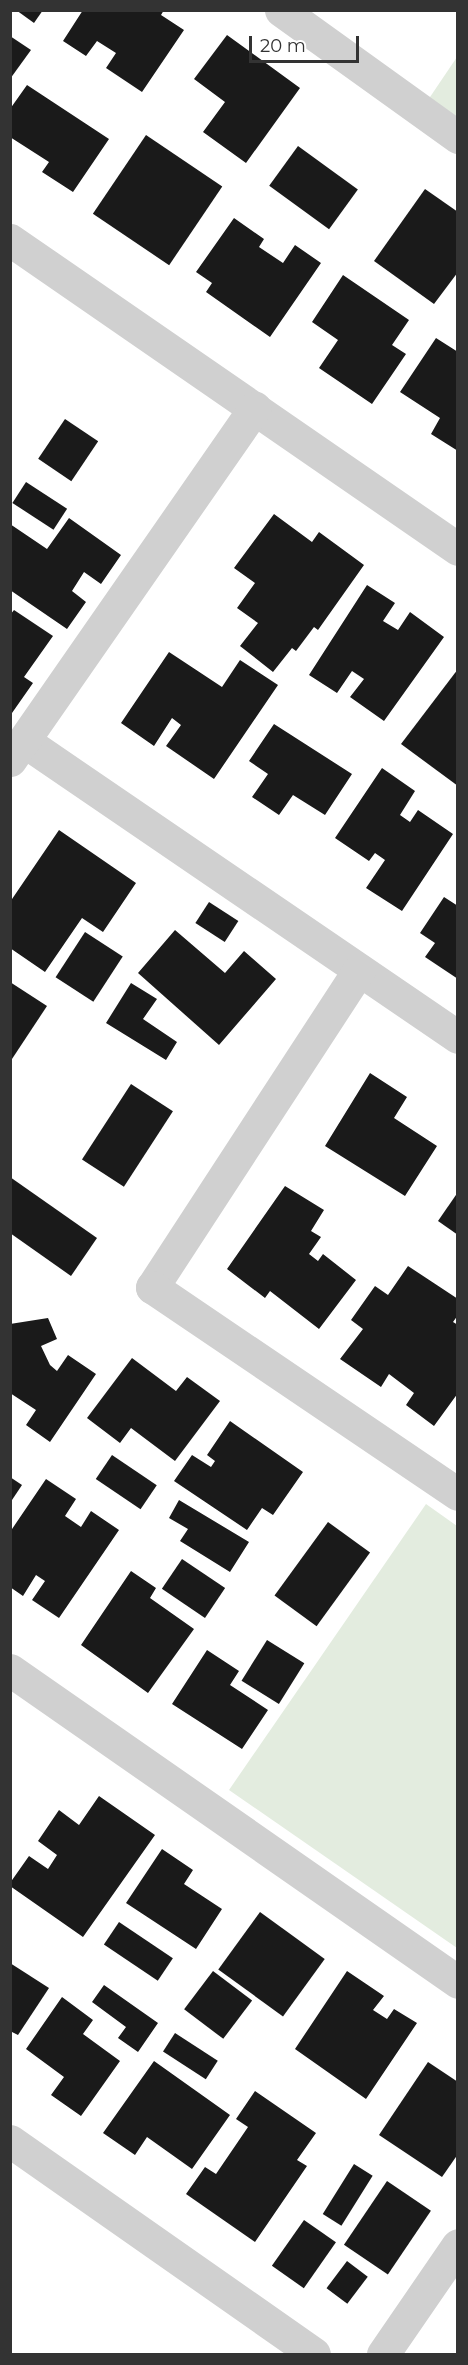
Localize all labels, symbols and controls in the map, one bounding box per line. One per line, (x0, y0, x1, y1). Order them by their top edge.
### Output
scale bar (252, 24, 362, 62)
text: 20 m (260, 35, 306, 57)

